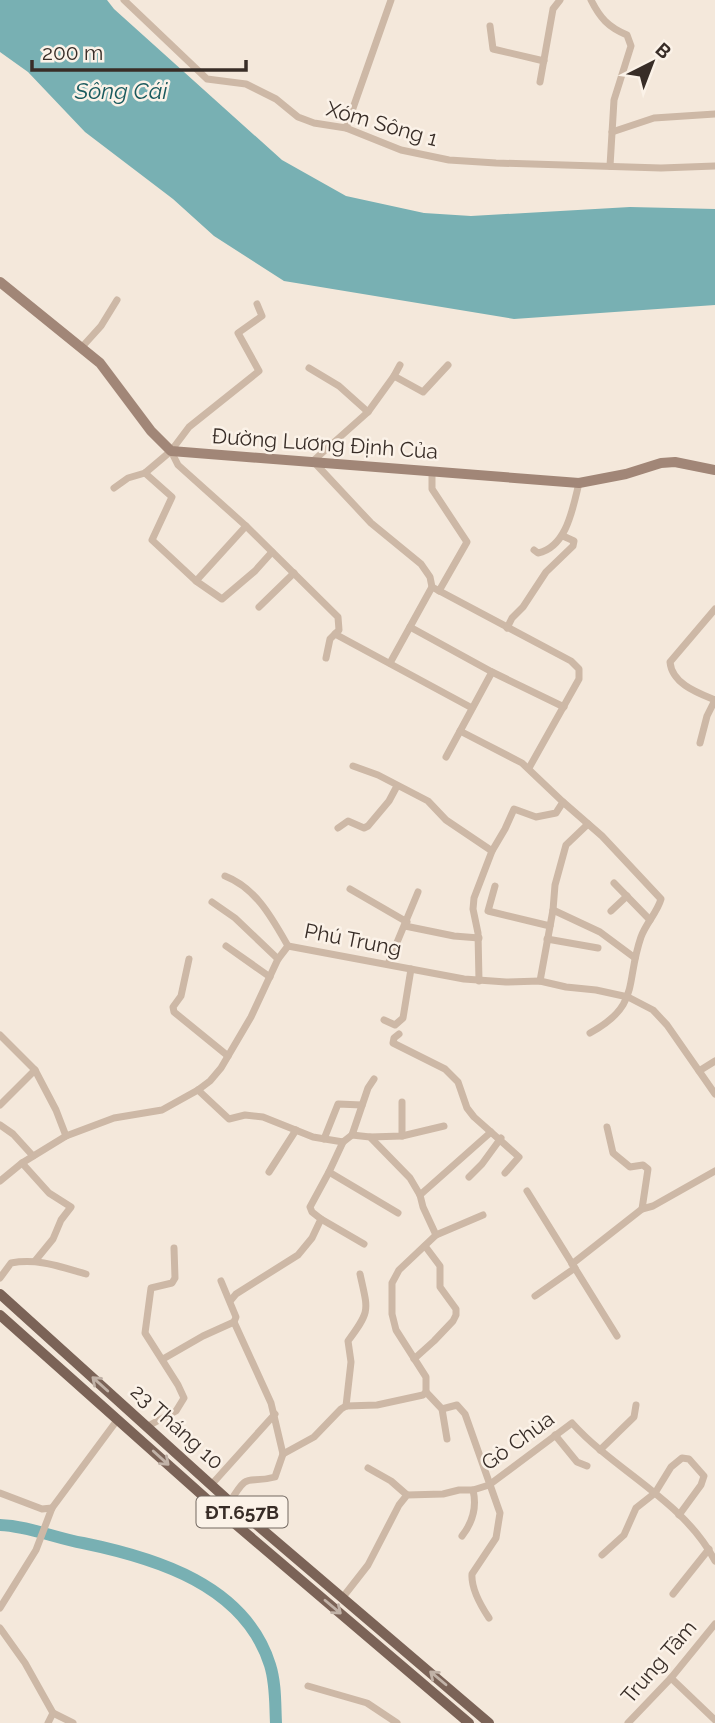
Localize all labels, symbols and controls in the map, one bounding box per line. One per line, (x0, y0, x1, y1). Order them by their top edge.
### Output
scale bar (32, 28, 245, 72)
north arrow (617, 28, 687, 98)
text: B (651, 38, 676, 63)
text: 200 m (42, 40, 103, 65)
water label: Sông Cái (74, 77, 168, 104)
street label: Xóm Sông 1 (324, 96, 441, 151)
street label: Đường Lương Định Của (211, 423, 439, 464)
street label: Phú Trung (302, 918, 404, 961)
one-way arrow (92, 1376, 110, 1392)
street label: 23 Tháng 10 (126, 1379, 229, 1475)
street label: Gò Chùa (477, 1406, 559, 1475)
one-way arrow (152, 1450, 170, 1466)
road number: ĐT.657B (196, 1496, 288, 1528)
one-way arrow (323, 1599, 341, 1615)
street label: Trung Tâm (616, 1615, 702, 1708)
one-way arrow (429, 1670, 447, 1686)

